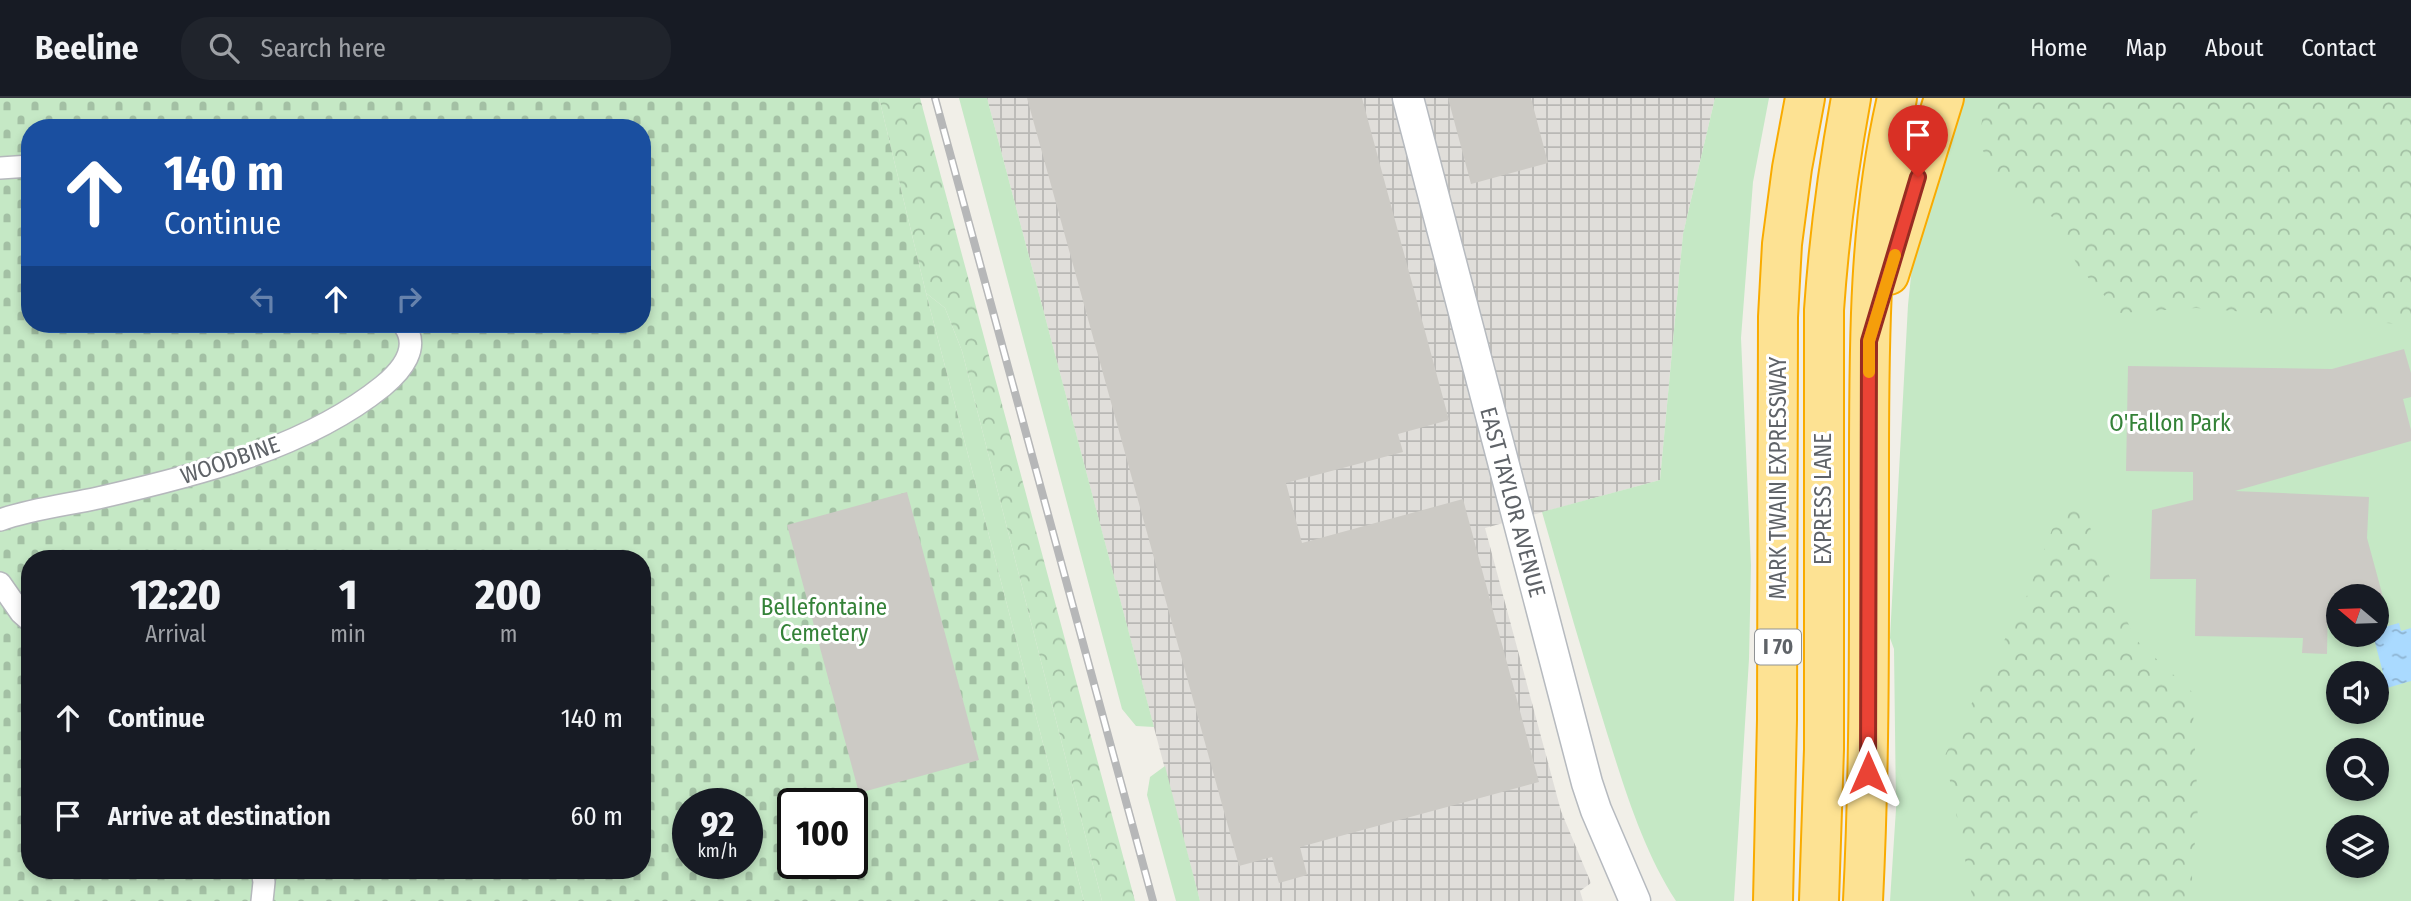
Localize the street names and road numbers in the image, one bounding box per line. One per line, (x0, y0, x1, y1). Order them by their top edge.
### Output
street label: MARK TWAIN EXPRESSWAY (1764, 356, 1792, 600)
street label: EAST TAYLOR AVENUE (1474, 404, 1552, 600)
street label: WOODBINE (177, 430, 283, 490)
street label: EXPRESS LANE (1809, 433, 1837, 565)
road number: I 70 (1755, 630, 1801, 664)

